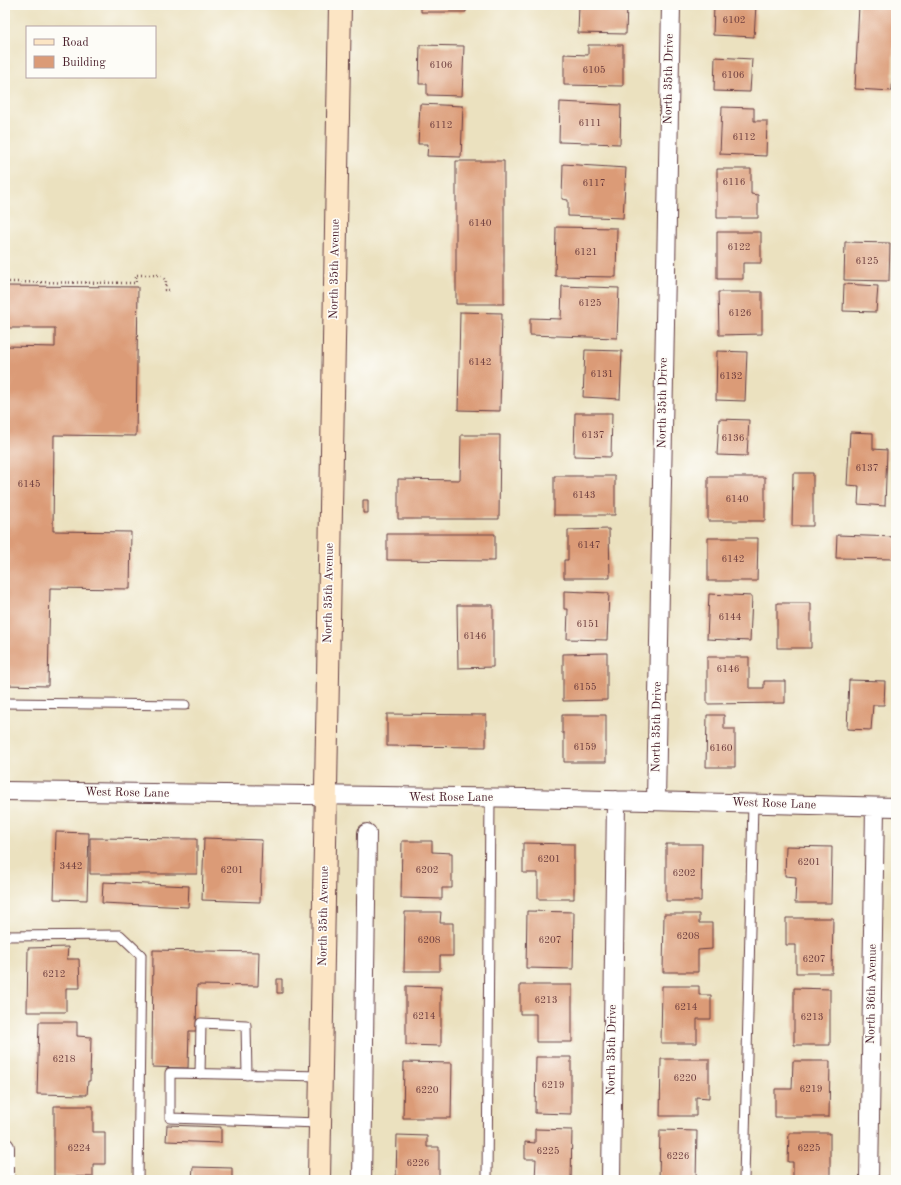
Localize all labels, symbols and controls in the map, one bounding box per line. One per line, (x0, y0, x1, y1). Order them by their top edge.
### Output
house number: 6102 (722, 15, 746, 25)
legend (26, 26, 156, 78)
street label: North 35th Drive (661, 33, 676, 125)
text: Road (62, 37, 89, 49)
text: Building (62, 57, 106, 69)
house number: 6106 (429, 60, 453, 70)
house number: 6105 (582, 65, 606, 75)
house number: 6106 (721, 70, 745, 80)
house number: 6111 (578, 118, 602, 128)
house number: 6112 (429, 120, 453, 130)
house number: 6112 (732, 132, 756, 142)
house number: 6116 (722, 177, 746, 187)
house number: 6117 (582, 178, 606, 188)
street label: North 35th Avenue (327, 218, 342, 319)
house number: 6140 (468, 218, 492, 228)
house number: 6122 (727, 242, 751, 252)
house number: 6121 (574, 247, 598, 257)
house number: 6125 (855, 256, 879, 266)
house number: 6125 (578, 298, 602, 308)
house number: 6126 (728, 308, 752, 318)
house number: 6142 (468, 357, 492, 367)
street label: North 35th Drive (655, 357, 670, 449)
house number: 6131 (590, 369, 614, 379)
house number: 6132 (719, 371, 743, 381)
house number: 6137 (581, 430, 605, 440)
house number: 6136 (721, 433, 745, 443)
house number: 6137 (855, 463, 879, 473)
house number: 6145 (17, 479, 41, 489)
house number: 6143 (572, 490, 596, 500)
house number: 6140 (725, 494, 749, 504)
house number: 6147 (577, 540, 601, 550)
street label: North 35th Avenue (321, 542, 336, 643)
house number: 6142 (721, 554, 745, 564)
house number: 6144 (718, 612, 742, 622)
house number: 6151 (576, 619, 600, 629)
house number: 6146 (463, 631, 487, 641)
house number: 6146 (716, 664, 740, 674)
street label: North 35th Drive (649, 681, 664, 773)
house number: 6155 (573, 682, 597, 692)
house number: 6159 (573, 742, 597, 752)
house number: 6160 (709, 743, 733, 753)
street label: West Rose Lane (85, 786, 170, 800)
street label: West Rose Lane (409, 792, 494, 804)
street label: West Rose Lane (732, 797, 817, 811)
house number: 6201 (537, 854, 561, 864)
house number: 6201 (797, 857, 821, 867)
house number: 3442 (59, 861, 83, 871)
house number: 6201 (220, 865, 244, 875)
street label: North 35th Avenue (316, 865, 331, 966)
house number: 6202 (415, 865, 439, 875)
house number: 6202 (672, 868, 696, 878)
house number: 6208 (676, 931, 700, 941)
house number: 6208 (417, 935, 441, 945)
house number: 6207 (538, 935, 562, 945)
street label: North 36th Avenue (865, 943, 879, 1044)
house number: 6207 (802, 954, 826, 964)
house number: 6212 (42, 969, 66, 979)
house number: 6213 (534, 995, 558, 1005)
house number: 6214 (674, 1002, 698, 1012)
street label: North 35th Drive (604, 1004, 619, 1096)
house number: 6214 (412, 1011, 436, 1021)
house number: 6213 (800, 1012, 824, 1022)
house number: 6218 (52, 1054, 76, 1064)
house number: 6220 (673, 1073, 697, 1083)
house number: 6219 (541, 1080, 565, 1090)
house number: 6219 (799, 1084, 823, 1094)
house number: 6220 (415, 1085, 439, 1095)
house number: 6224 (67, 1143, 91, 1153)
house number: 6225 (797, 1143, 821, 1153)
house number: 6225 (536, 1146, 560, 1156)
house number: 6226 (666, 1151, 690, 1161)
house number: 6226 (406, 1158, 430, 1168)

